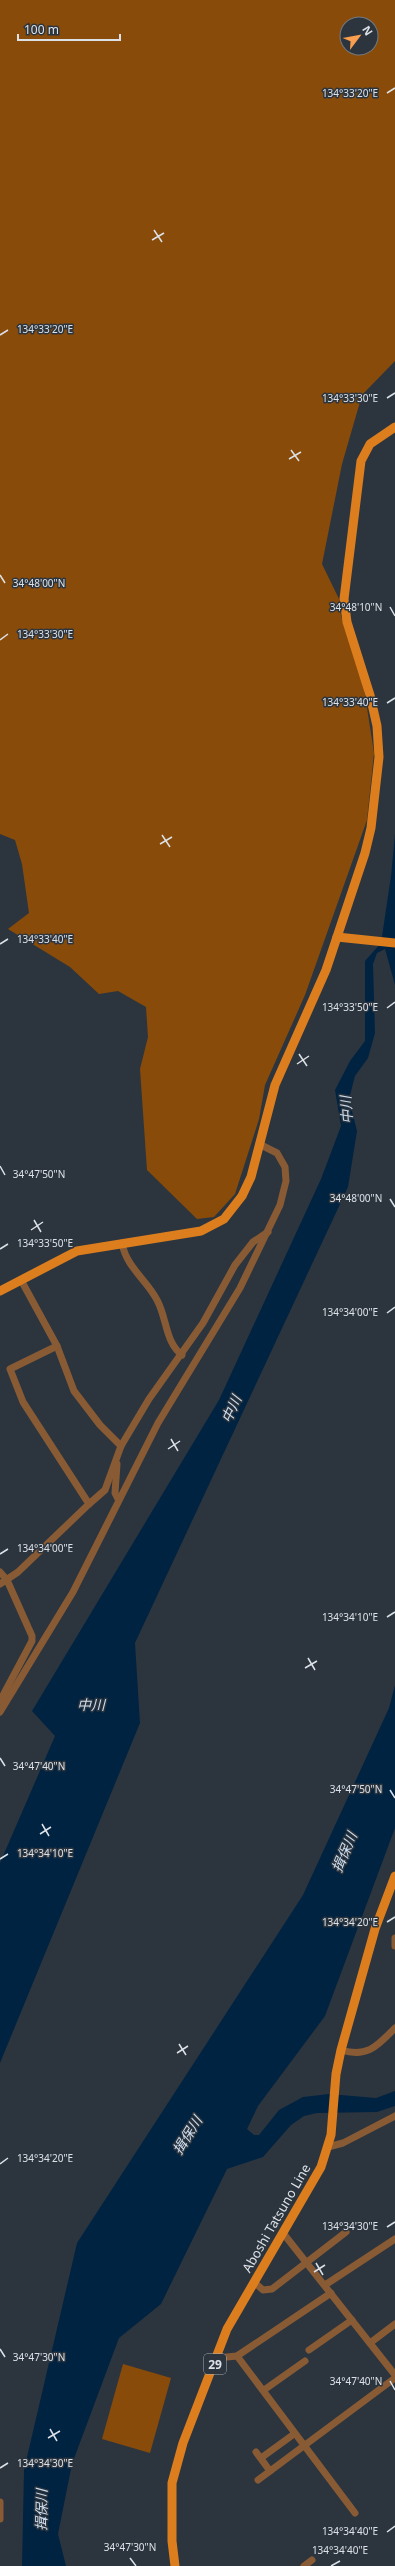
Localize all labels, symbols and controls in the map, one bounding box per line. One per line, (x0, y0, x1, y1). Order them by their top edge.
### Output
scale bar (18, 16, 120, 42)
north arrow (339, 16, 379, 56)
text: 100 m (24, 21, 59, 38)
text: N (359, 23, 377, 38)
text: 134°33'20"E (322, 86, 378, 100)
text: 134°33'20"E (17, 322, 73, 336)
text: 134°33'30"E (322, 391, 378, 405)
text: 34°48'00"N (13, 576, 65, 590)
text: 34°48'10"N (330, 600, 382, 614)
text: 134°33'30"E (17, 627, 73, 641)
text: 134°33'40"E (322, 695, 378, 709)
text: 134°33'40"E (17, 932, 73, 946)
text: 134°33'50"E (322, 1000, 378, 1014)
water label: 中川 (335, 1093, 356, 1125)
text: 34°47'50"N (13, 1167, 65, 1181)
text: 34°48'00"N (330, 1191, 382, 1205)
text: 134°33'50"E (17, 1236, 73, 1250)
text: 134°34'00"E (322, 1305, 378, 1319)
water label: 中川 (217, 1391, 246, 1426)
text: 134°34'00"E (17, 1541, 73, 1555)
text: 134°34'10"E (322, 1610, 378, 1624)
water label: 中川 (77, 1695, 107, 1714)
text: 34°47'40"N (13, 1759, 65, 1773)
text: 34°47'50"N (330, 1782, 382, 1796)
water label: 揖保川 (327, 1827, 362, 1875)
text: 134°34'10"E (17, 1846, 73, 1860)
text: 134°34'20"E (322, 1915, 378, 1929)
water label: 揖保川 (168, 2110, 207, 2158)
text: 134°34'20"E (17, 2151, 73, 2165)
street label: Aboshi Tatsuno Line (238, 2160, 314, 2276)
text: 134°34'30"E (322, 2219, 378, 2233)
text: 34°47'30"N (13, 2350, 65, 2364)
road number: 29 (204, 2354, 226, 2374)
text: 34°47'40"N (330, 2374, 382, 2388)
text: 134°34'30"E (17, 2456, 73, 2470)
water label: 揖保川 (31, 2487, 51, 2531)
text: 134°34'40"E (322, 2524, 378, 2538)
text: 34°47'30"N (104, 2540, 156, 2554)
text: 134°34'40"E (312, 2543, 368, 2557)

